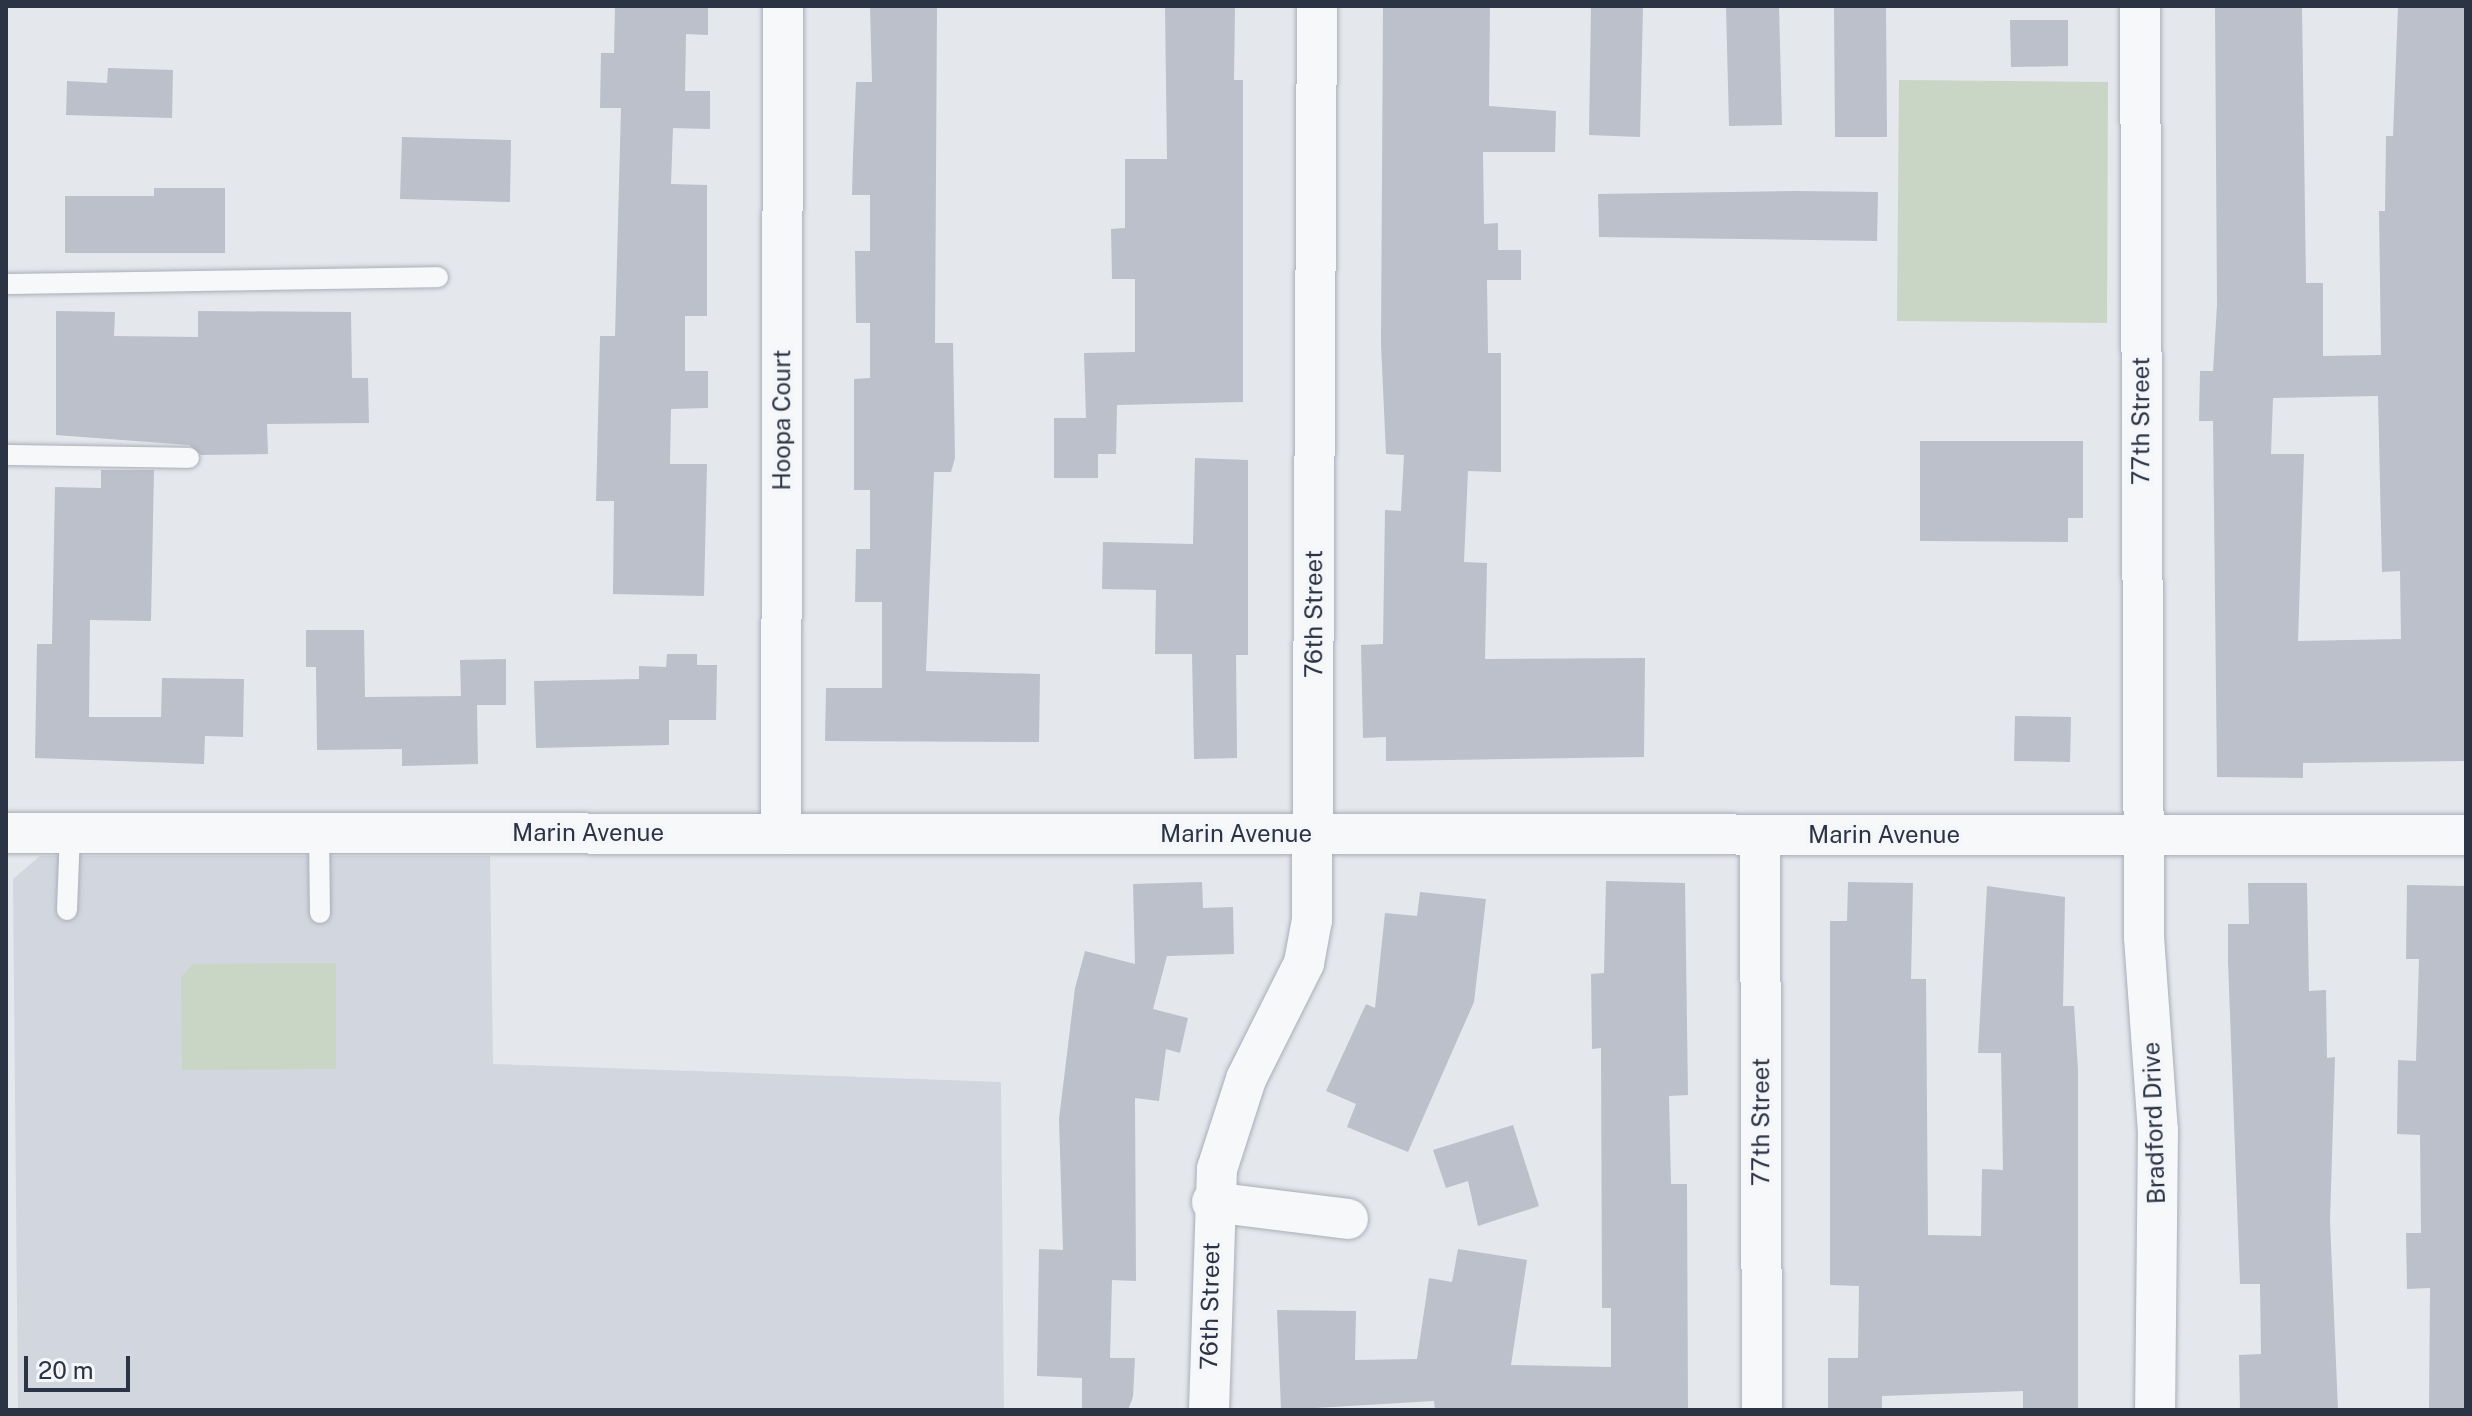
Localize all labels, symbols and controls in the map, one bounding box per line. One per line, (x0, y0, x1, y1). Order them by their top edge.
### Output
street label: Hoopa Court (768, 349, 796, 491)
street label: 77th Street (2127, 357, 2155, 485)
street label: 76th Street (1300, 550, 1328, 678)
street label: Marin Avenue (512, 819, 664, 847)
street label: Marin Avenue (1160, 820, 1312, 848)
street label: Marin Avenue (1808, 821, 1960, 849)
street label: Bradford Drive (2137, 1041, 2171, 1205)
street label: 77th Street (1747, 1058, 1775, 1186)
street label: 76th Street (1194, 1242, 1226, 1370)
scale bar (28, 1340, 134, 1390)
text: 20 m (38, 1356, 94, 1384)

